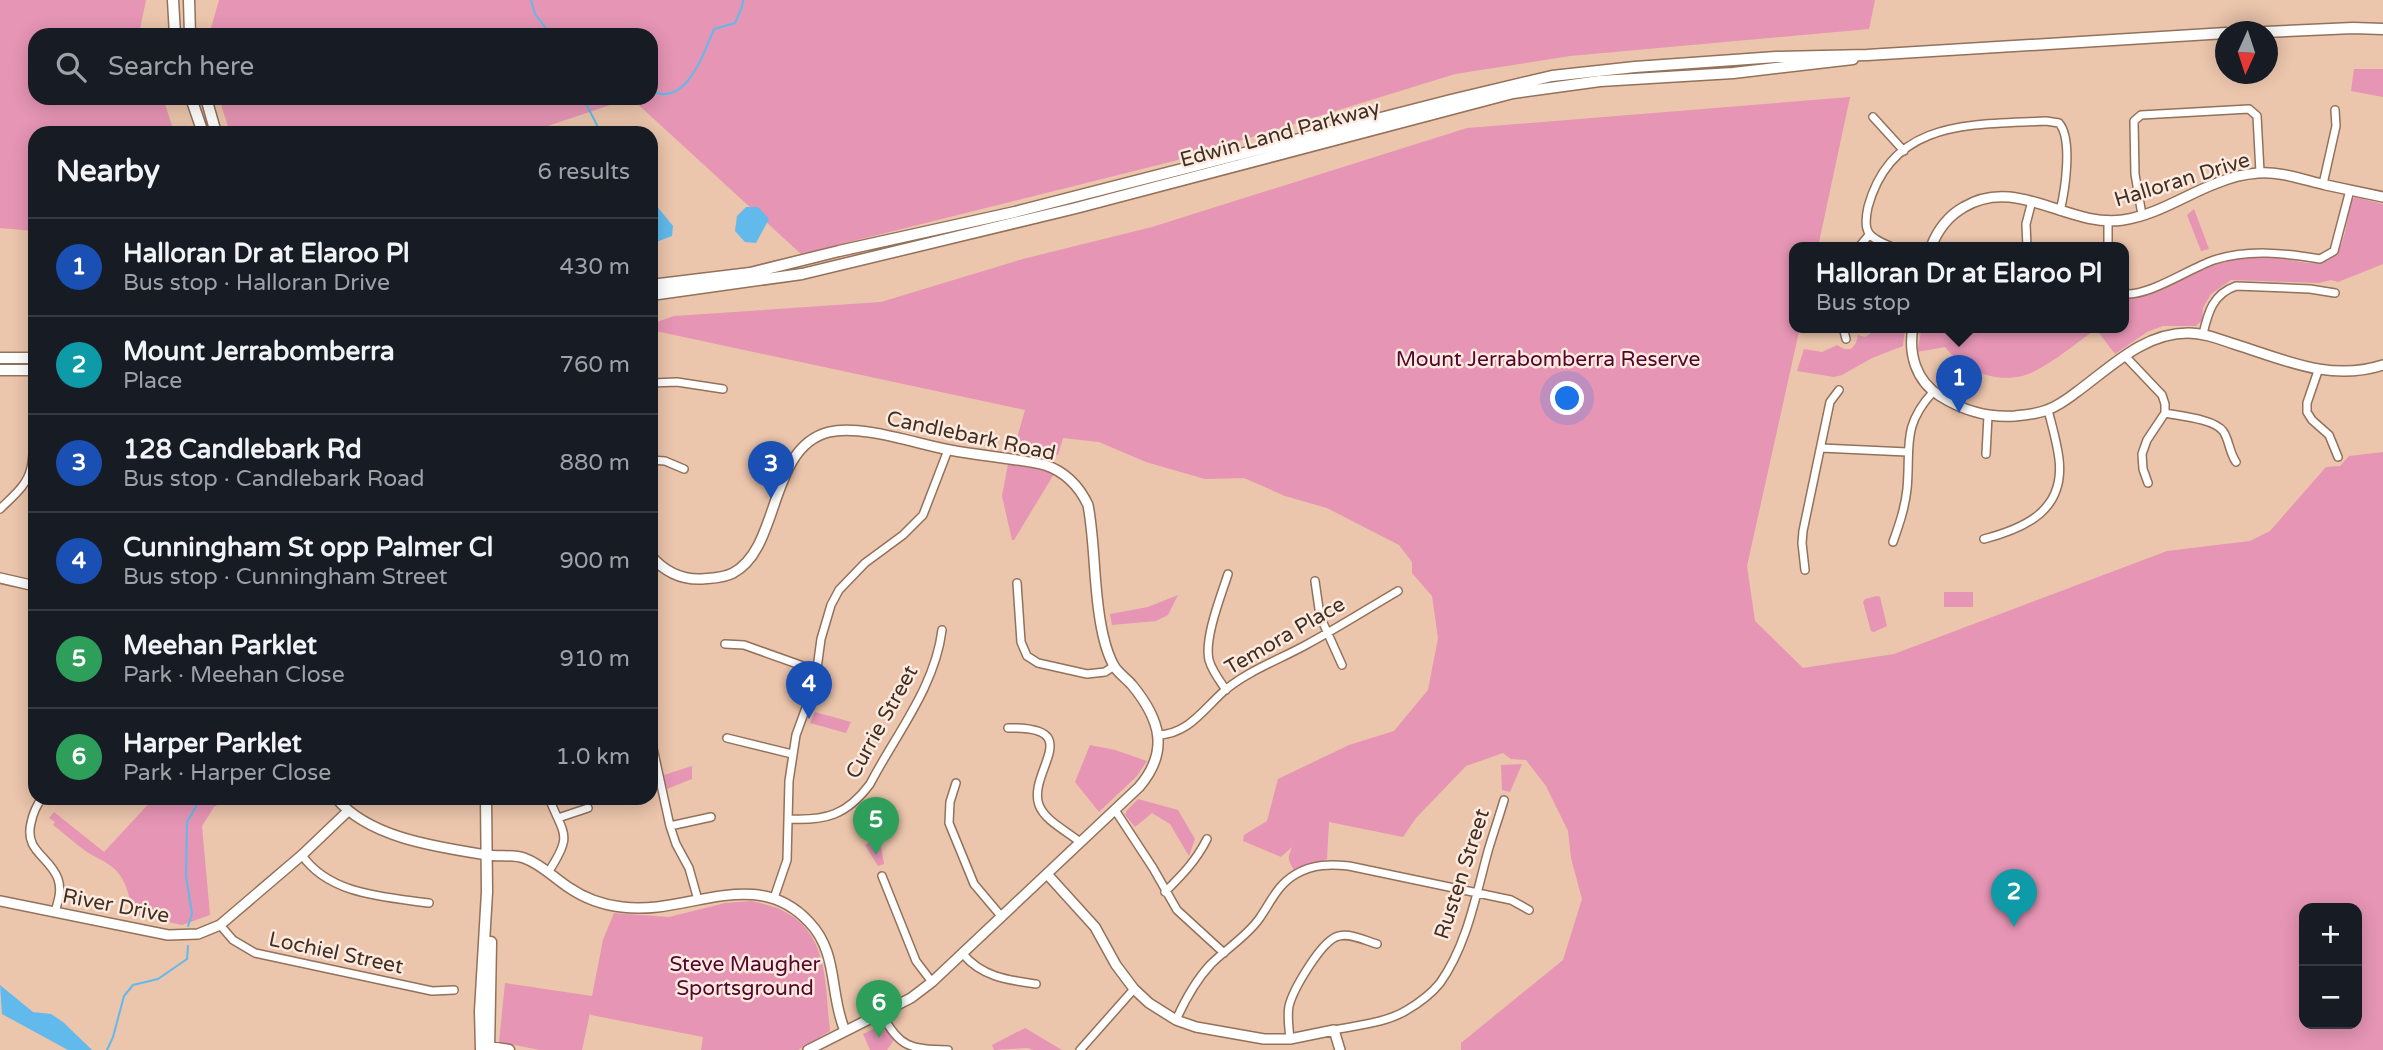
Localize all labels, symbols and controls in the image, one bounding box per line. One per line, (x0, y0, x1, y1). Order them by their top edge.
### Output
north arrow (2215, 21, 2278, 84)
search box (28, 28, 658, 105)
icon: search (52, 48, 90, 86)
text: Search here (108, 51, 254, 82)
street label: Edwin Land Parkway (1177, 95, 1383, 173)
street label: Halloran Drive (2111, 147, 2253, 213)
text: Nearby (56, 153, 160, 190)
text: 6 results (537, 158, 630, 186)
text: Halloran Dr at Elaroo Pl (123, 238, 410, 269)
popup (1789, 242, 2129, 333)
text: 1 (72, 253, 86, 281)
text: 430 m (560, 253, 630, 281)
text: Halloran Dr at Elaroo Pl (1816, 258, 2102, 289)
text: Bus stop · Halloran Drive (123, 269, 390, 297)
text: Bus stop (1816, 289, 1911, 317)
text: Mount Jerrabomberra (123, 336, 395, 367)
park label: Mount Jerrabomberra Reserve (1396, 347, 1700, 372)
text: 2 (72, 351, 86, 379)
text: 760 m (560, 351, 630, 379)
pin: 1 (1936, 355, 1982, 413)
text: Place (123, 367, 182, 395)
your location (1550, 381, 1584, 415)
street label: Candlebark Road (884, 406, 1058, 466)
text: 128 Candlebark Rd (123, 434, 362, 465)
pin: 3 (748, 441, 794, 499)
text: 3 (72, 449, 86, 477)
text: 880 m (560, 449, 630, 477)
text: Bus stop · Candlebark Road (123, 465, 425, 493)
text: Cunningham St opp Palmer Cl (123, 532, 493, 563)
text: 4 (72, 547, 86, 575)
text: 900 m (560, 547, 630, 575)
text: Bus stop · Cunningham Street (123, 563, 448, 591)
street label: Temora Place (1220, 591, 1350, 681)
text: Meehan Parklet (123, 630, 317, 661)
text: 5 (72, 645, 86, 673)
text: 910 m (560, 645, 630, 673)
text: Park · Meehan Close (123, 661, 345, 689)
pin: 4 (786, 661, 832, 719)
street label: Currie Street (841, 661, 923, 783)
text: Harper Parklet (123, 728, 302, 759)
text: 6 (72, 743, 86, 771)
text: 1.0 km (556, 743, 630, 771)
text: Park · Harper Close (123, 759, 331, 787)
pin: 5 (853, 797, 899, 855)
street label: Rusten Street (1429, 806, 1495, 942)
pin: 2 (1991, 869, 2037, 927)
street label: River Drive (60, 883, 172, 929)
map controls (2299, 903, 2362, 1029)
button: + (2299, 903, 2362, 966)
street label: Lochiel Street (267, 927, 405, 979)
park label: Steve Maugher Sportsground (669, 952, 821, 1001)
button: − (2299, 966, 2362, 1029)
pin: 6 (856, 980, 902, 1038)

